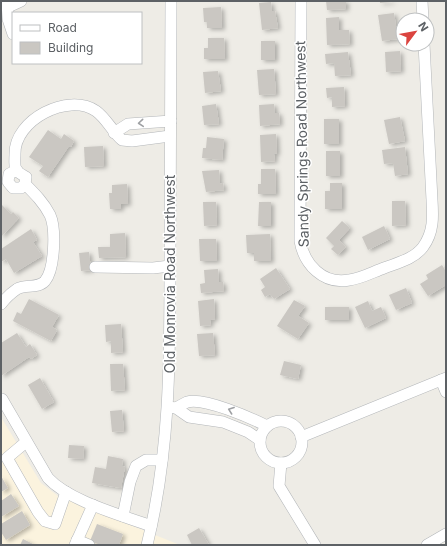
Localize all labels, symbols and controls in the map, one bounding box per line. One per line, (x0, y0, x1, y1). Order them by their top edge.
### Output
legend (12, 12, 142, 64)
north arrow (395, 12, 435, 52)
text: N (415, 19, 432, 34)
text: Road (48, 20, 77, 35)
text: Building (48, 40, 93, 55)
street label: Sandy Springs Road Northwest (291, 40, 312, 247)
one-way arrow (138, 118, 144, 127)
street label: Old Monrovia Road Northwest (161, 174, 178, 373)
one-way arrow (228, 407, 235, 415)

